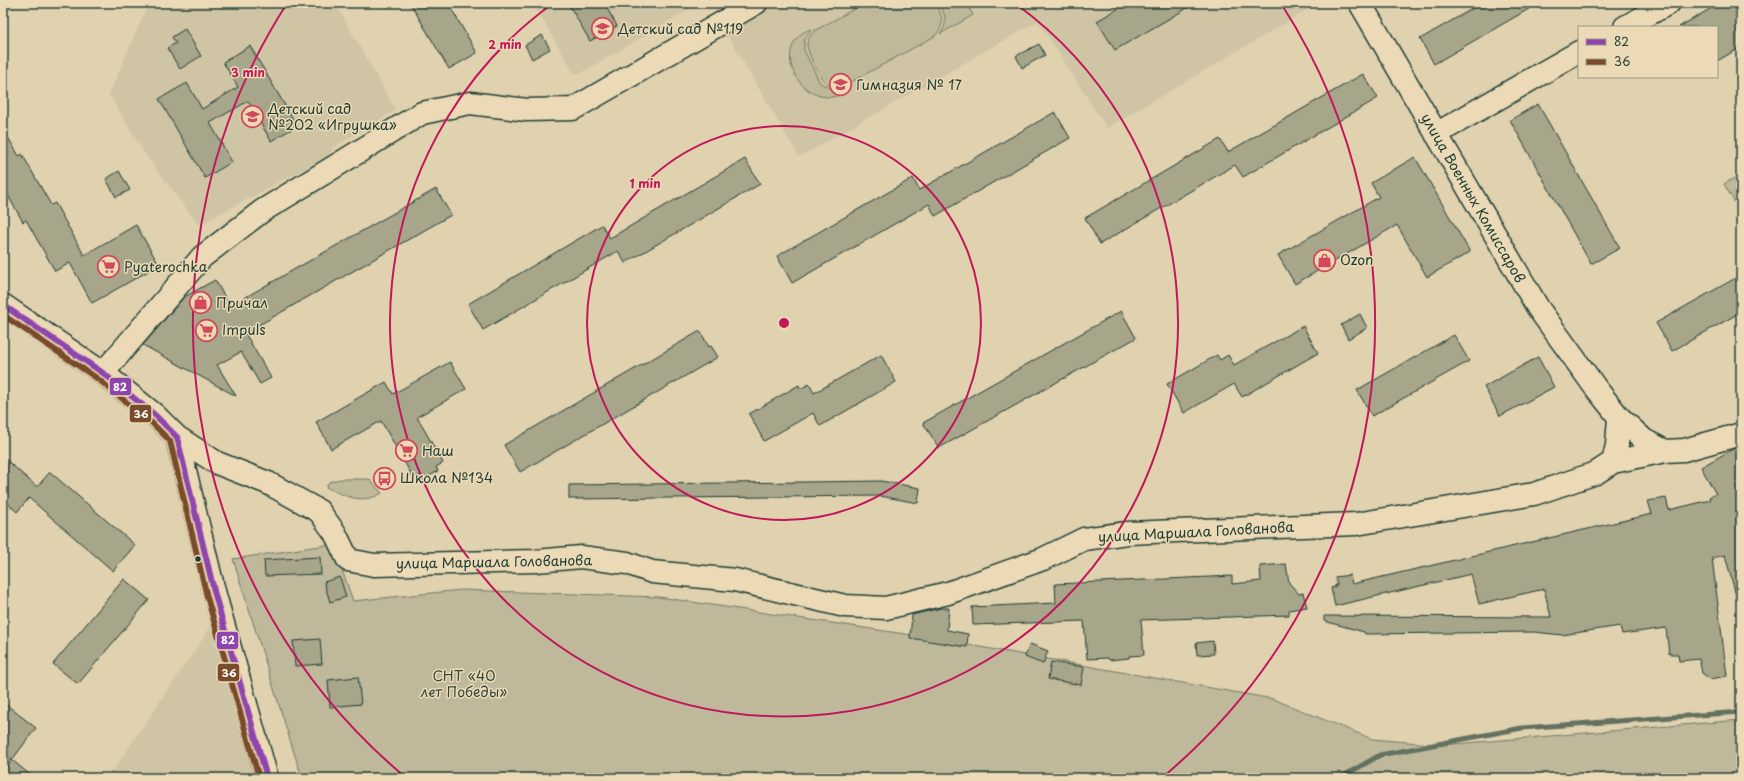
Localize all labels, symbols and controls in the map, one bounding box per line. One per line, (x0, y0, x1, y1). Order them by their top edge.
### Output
school or university icon: Детский сад №119 (589, 16, 615, 42)
place label: Детский сад №119 (617, 18, 743, 39)
legend (1578, 26, 1718, 78)
text: 82 (1614, 32, 1629, 50)
text: 2 min (488, 35, 522, 53)
text: 36 (1614, 52, 1630, 70)
text: 3 min (231, 63, 265, 81)
school or university icon: Гимназия № 17 (828, 72, 854, 98)
place label: Гимназия № 17 (856, 74, 963, 95)
place label: Детский сад №202 «Игрушка» (267, 98, 397, 135)
school or university icon: Детский сад №202 «Игрушка» (240, 104, 266, 130)
street label: улица Военных Комиссаров (1416, 109, 1531, 286)
text: 1 min (629, 174, 661, 192)
shop icon: Ozon (1311, 247, 1337, 273)
place label: Ozon (1340, 249, 1373, 270)
supermarket icon: Pyaterochka (96, 254, 122, 280)
place label: Pyaterochka (124, 256, 208, 277)
shop icon: Причал (188, 290, 214, 316)
place label: Причал (216, 292, 268, 313)
centre of rings (777, 316, 791, 330)
supermarket icon: Impuls (193, 317, 219, 343)
place label: Impuls (222, 319, 266, 340)
line badge: 82 (109, 377, 132, 396)
text: 82 (113, 378, 127, 395)
line badge: 36 (129, 404, 152, 423)
text: 36 (134, 405, 149, 422)
supermarket icon: Наш (393, 438, 419, 464)
place label: Наш (422, 440, 454, 461)
bus stop icon: Школа №134 (372, 465, 398, 491)
place label: Школа №134 (400, 467, 493, 488)
street label: улица Маршала Голованова (1098, 516, 1295, 547)
street label: улица Маршала Голованова (396, 549, 592, 574)
unlabelled marker (193, 554, 203, 564)
line badge: 82 (216, 631, 239, 650)
text: 82 (221, 631, 235, 648)
line badge: 36 (217, 663, 240, 682)
text: 36 (222, 664, 237, 681)
park label: СНТ «40 лет Победы» (420, 665, 507, 702)

